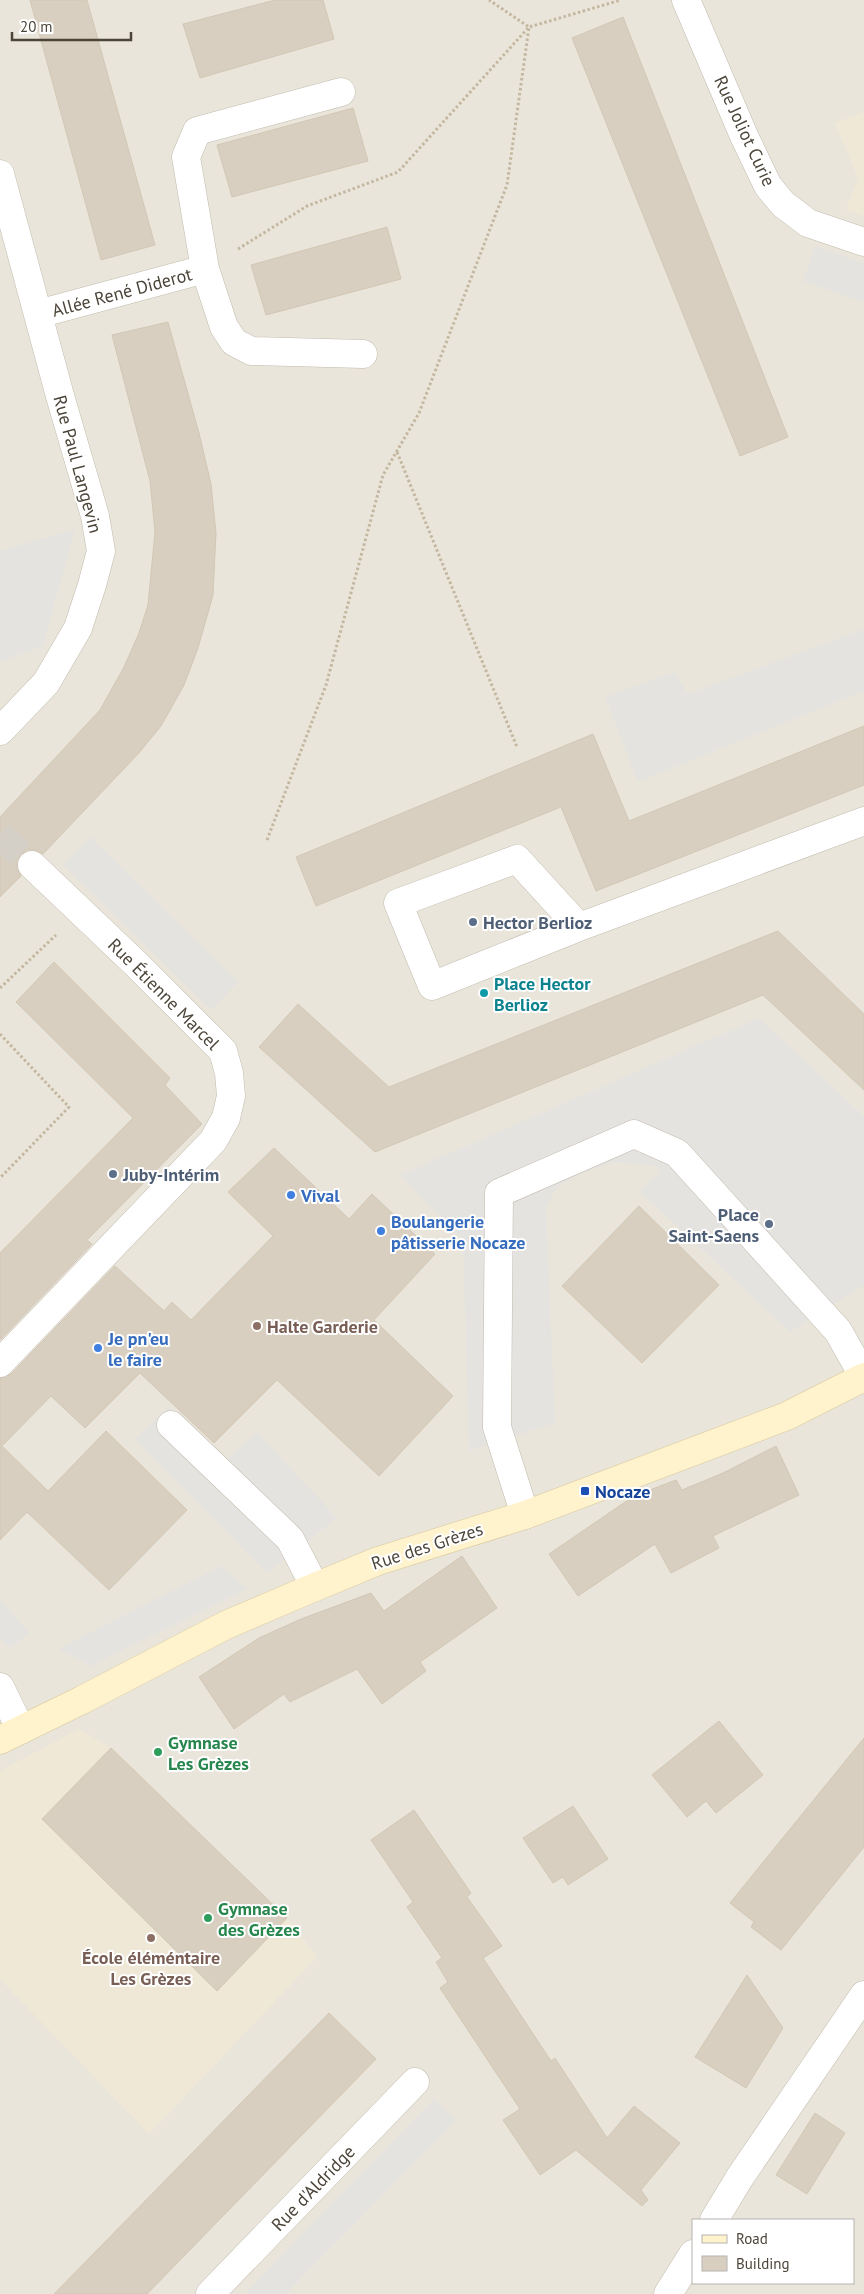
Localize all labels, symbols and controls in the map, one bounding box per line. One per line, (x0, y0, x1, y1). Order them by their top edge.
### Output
scale bar (12, 10, 131, 42)
text: 20 m (20, 17, 53, 36)
street label: Rue Joliot Curie (709, 72, 781, 190)
street label: Allée René Diderot (49, 262, 195, 322)
street label: Rue Paul Langevin (49, 393, 107, 535)
place label: Hector Berlioz (483, 911, 592, 934)
marker: Hector Berlioz (467, 916, 479, 928)
street label: Rue Étienne Marcel (103, 933, 225, 1055)
place label: Place Hector Berlioz (494, 972, 591, 1016)
marker: Place Hector Berlioz (478, 987, 490, 999)
place label: Juby-Intérim (122, 1163, 219, 1186)
marker: Juby-Intérim (107, 1168, 119, 1180)
place label: Vival (300, 1184, 340, 1207)
marker: Vival (285, 1189, 297, 1201)
place label: Place Saint-Saens (668, 1203, 759, 1247)
place label: Boulangerie pâtisserie Nocaze (391, 1210, 525, 1254)
marker: Place Saint-Saens (763, 1218, 775, 1230)
marker: Boulangerie pâtisserie Nocaze (375, 1225, 387, 1237)
place label: Halte Garderie (267, 1315, 378, 1338)
marker: Halte Garderie (251, 1320, 263, 1332)
place label: Je pn'eu le faire (107, 1327, 169, 1371)
marker: Je pn'eu le faire (92, 1342, 104, 1354)
place label: Nocaze (595, 1480, 650, 1503)
marker: Nocaze (579, 1485, 591, 1497)
street label: Rue des Grèzes (368, 1517, 486, 1575)
place label: Gymnase Les Grèzes (168, 1731, 249, 1775)
marker: Gymnase Les Grèzes (152, 1746, 164, 1758)
place label: Gymnase des Grèzes (218, 1897, 300, 1941)
marker: Gymnase des Grèzes (202, 1912, 214, 1924)
marker: École éléméntaire Les Grèzes (145, 1932, 157, 1944)
place label: École éléméntaire Les Grèzes (82, 1946, 220, 1990)
street label: Rue d'Aldridge (266, 2140, 360, 2236)
legend (692, 2219, 854, 2284)
text: Road (736, 2229, 768, 2248)
text: Building (736, 2254, 790, 2273)

